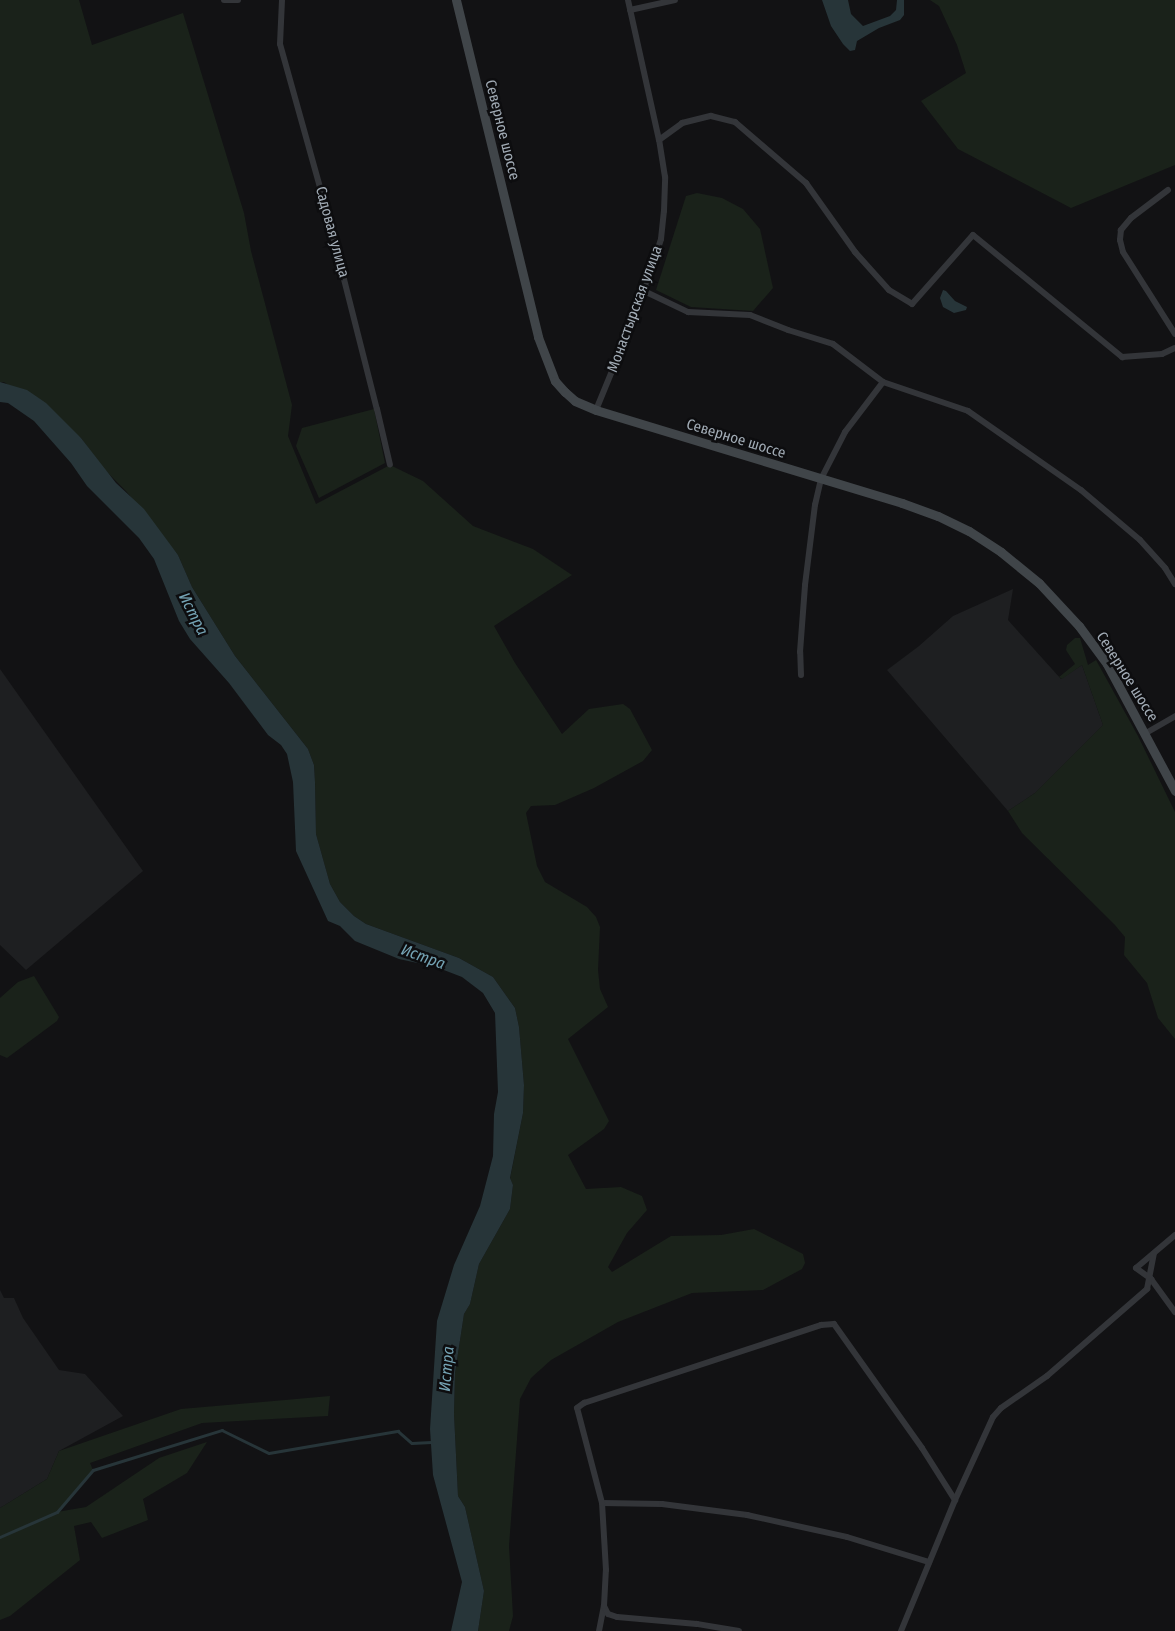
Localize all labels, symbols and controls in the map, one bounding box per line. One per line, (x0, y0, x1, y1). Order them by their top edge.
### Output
street label: Северное шоссе (481, 78, 523, 182)
street label: Садовая улица (311, 185, 353, 279)
street label: Монастырская улица (604, 243, 666, 375)
street label: Северное шоссе (684, 415, 788, 463)
water label: Истра (174, 589, 212, 639)
street label: Северное шоссе (1092, 629, 1162, 725)
water label: Истра (398, 940, 448, 974)
water label: Истра (435, 1345, 459, 1393)

